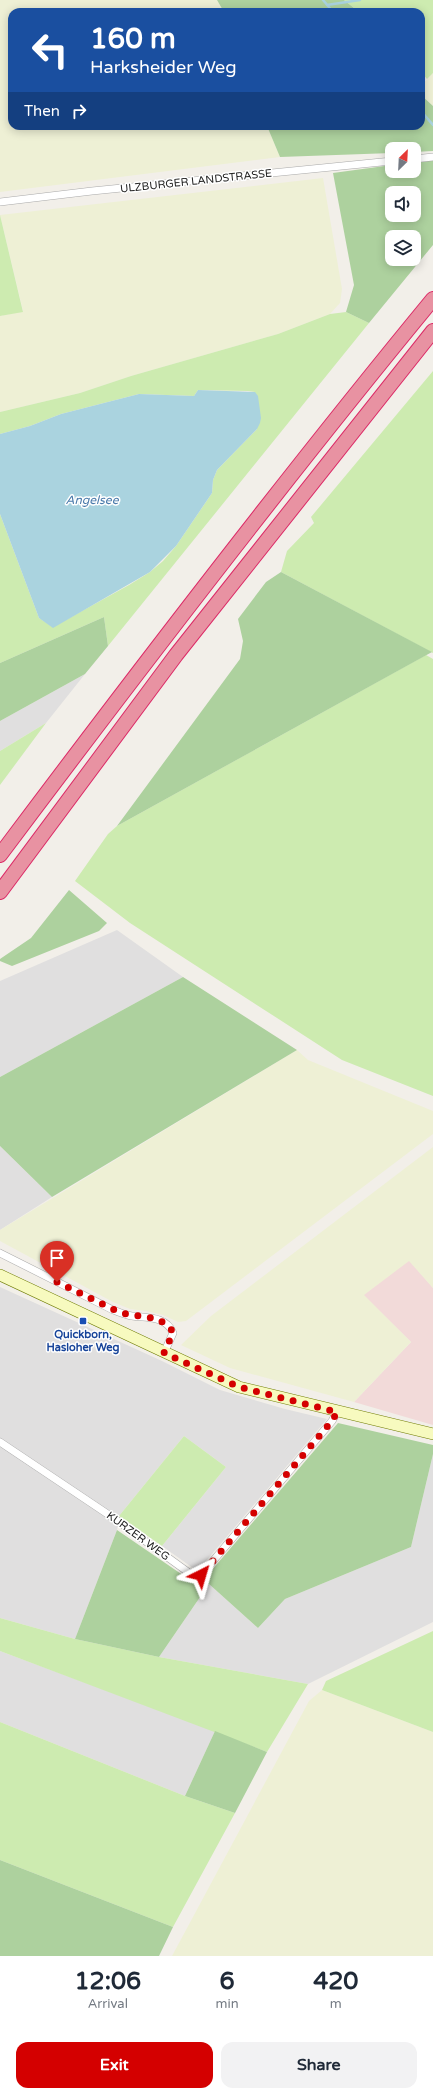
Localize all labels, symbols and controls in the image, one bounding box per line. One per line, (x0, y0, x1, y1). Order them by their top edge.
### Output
text: 160 m (90, 22, 176, 56)
icon: left (24, 24, 76, 76)
text: Harksheider Weg (90, 56, 237, 78)
icon: right (68, 100, 90, 122)
text: Then (24, 102, 60, 120)
north arrow (385, 142, 421, 178)
map controls (385, 142, 421, 266)
street label: ULZBURGER LANDSTRASSE (119, 167, 273, 195)
button: sound (385, 186, 421, 222)
button: layers (385, 230, 421, 266)
water label: Angelsee (66, 493, 120, 507)
pin (40, 1241, 74, 1282)
icon: arrive (46, 1247, 68, 1269)
marker: Quickborn, Hasloher Weg (78, 1316, 88, 1326)
place label: Quickborn, Hasloher Weg (47, 1328, 120, 1355)
street label: KURZER WEG (104, 1509, 172, 1563)
position arrow (180, 1554, 222, 1596)
text: 12:06 (75, 1967, 141, 1996)
text: 6 (220, 1967, 235, 1996)
text: 420 (313, 1967, 358, 1996)
text: Arrival (88, 1996, 128, 2012)
text: min (216, 1996, 239, 2012)
text: m (330, 1996, 342, 2012)
button: Exit (16, 2042, 213, 2088)
button: Share (221, 2042, 417, 2088)

